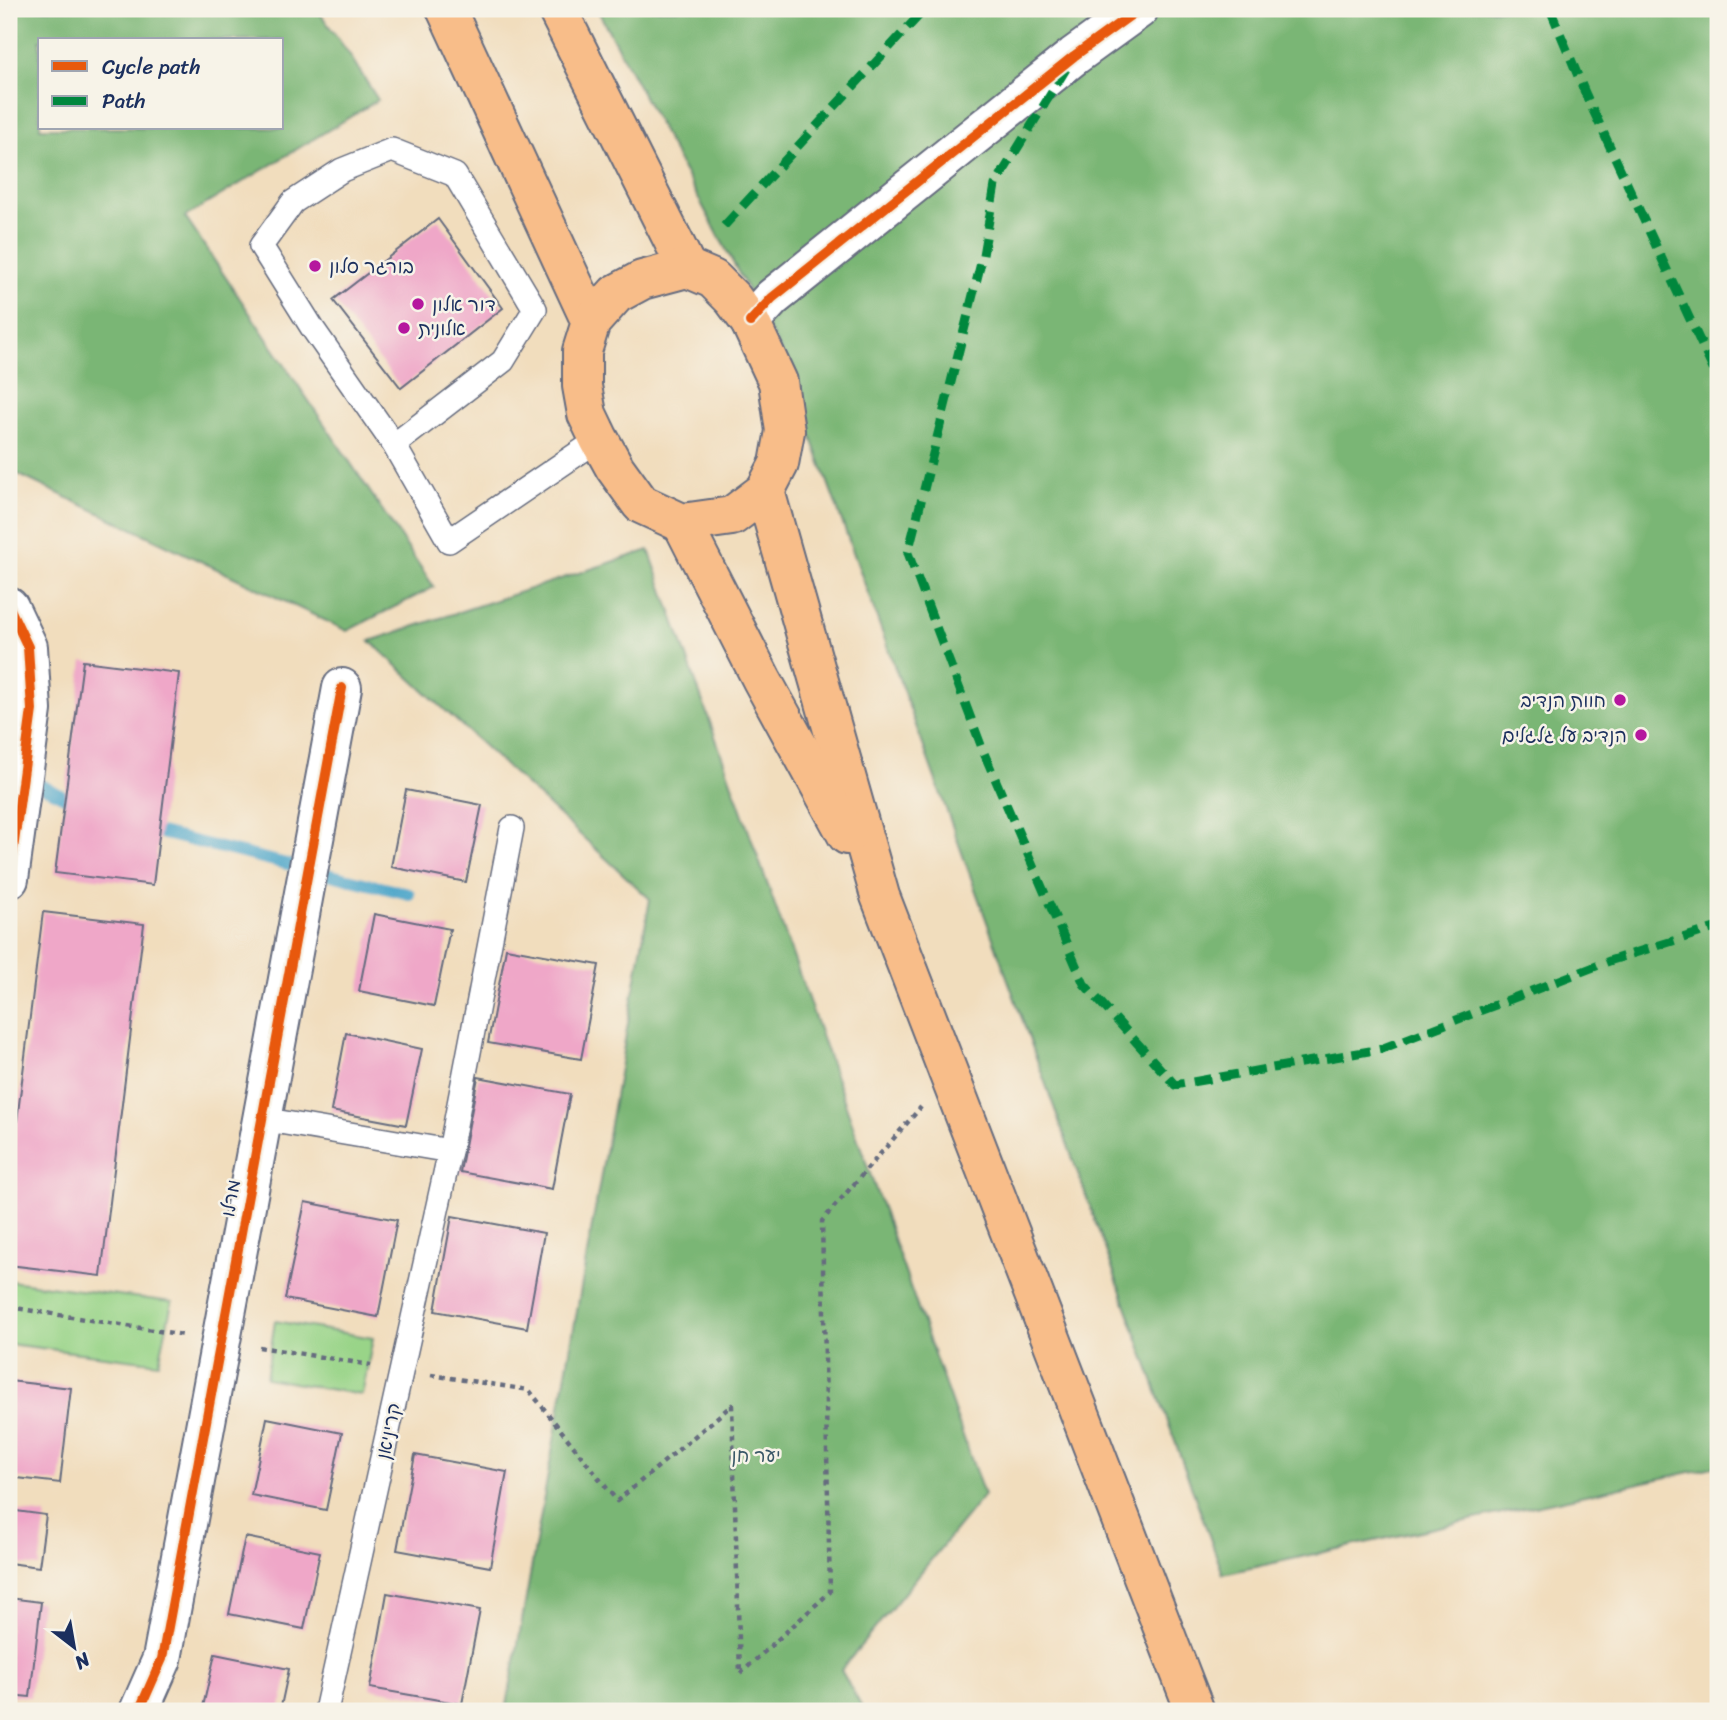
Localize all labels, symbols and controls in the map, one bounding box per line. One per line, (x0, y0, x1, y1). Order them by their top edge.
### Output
legend (38, 38, 284, 130)
text: Cycle path (102, 48, 201, 86)
text: Path (102, 82, 145, 120)
place label: בורגר סלון (329, 250, 414, 283)
marker: בורגר סלון (307, 258, 323, 274)
place label: דור אלון (432, 288, 496, 321)
marker: דור אלון (410, 296, 426, 312)
place label: אלונית (418, 312, 466, 345)
marker: אלונית (396, 320, 412, 336)
place label: חוות הנדיב (1520, 684, 1606, 717)
marker: חוות הנדיב (1612, 692, 1628, 708)
place label: הנדיב על גלגלים (1502, 719, 1627, 752)
marker: הנדיב על גלגלים (1633, 727, 1649, 743)
street label: מרלו (211, 1177, 250, 1219)
street label: קריניאן (366, 1400, 411, 1462)
park label: יער חן (731, 1439, 781, 1472)
north arrow (38, 1612, 108, 1682)
text: N (68, 1643, 97, 1679)

